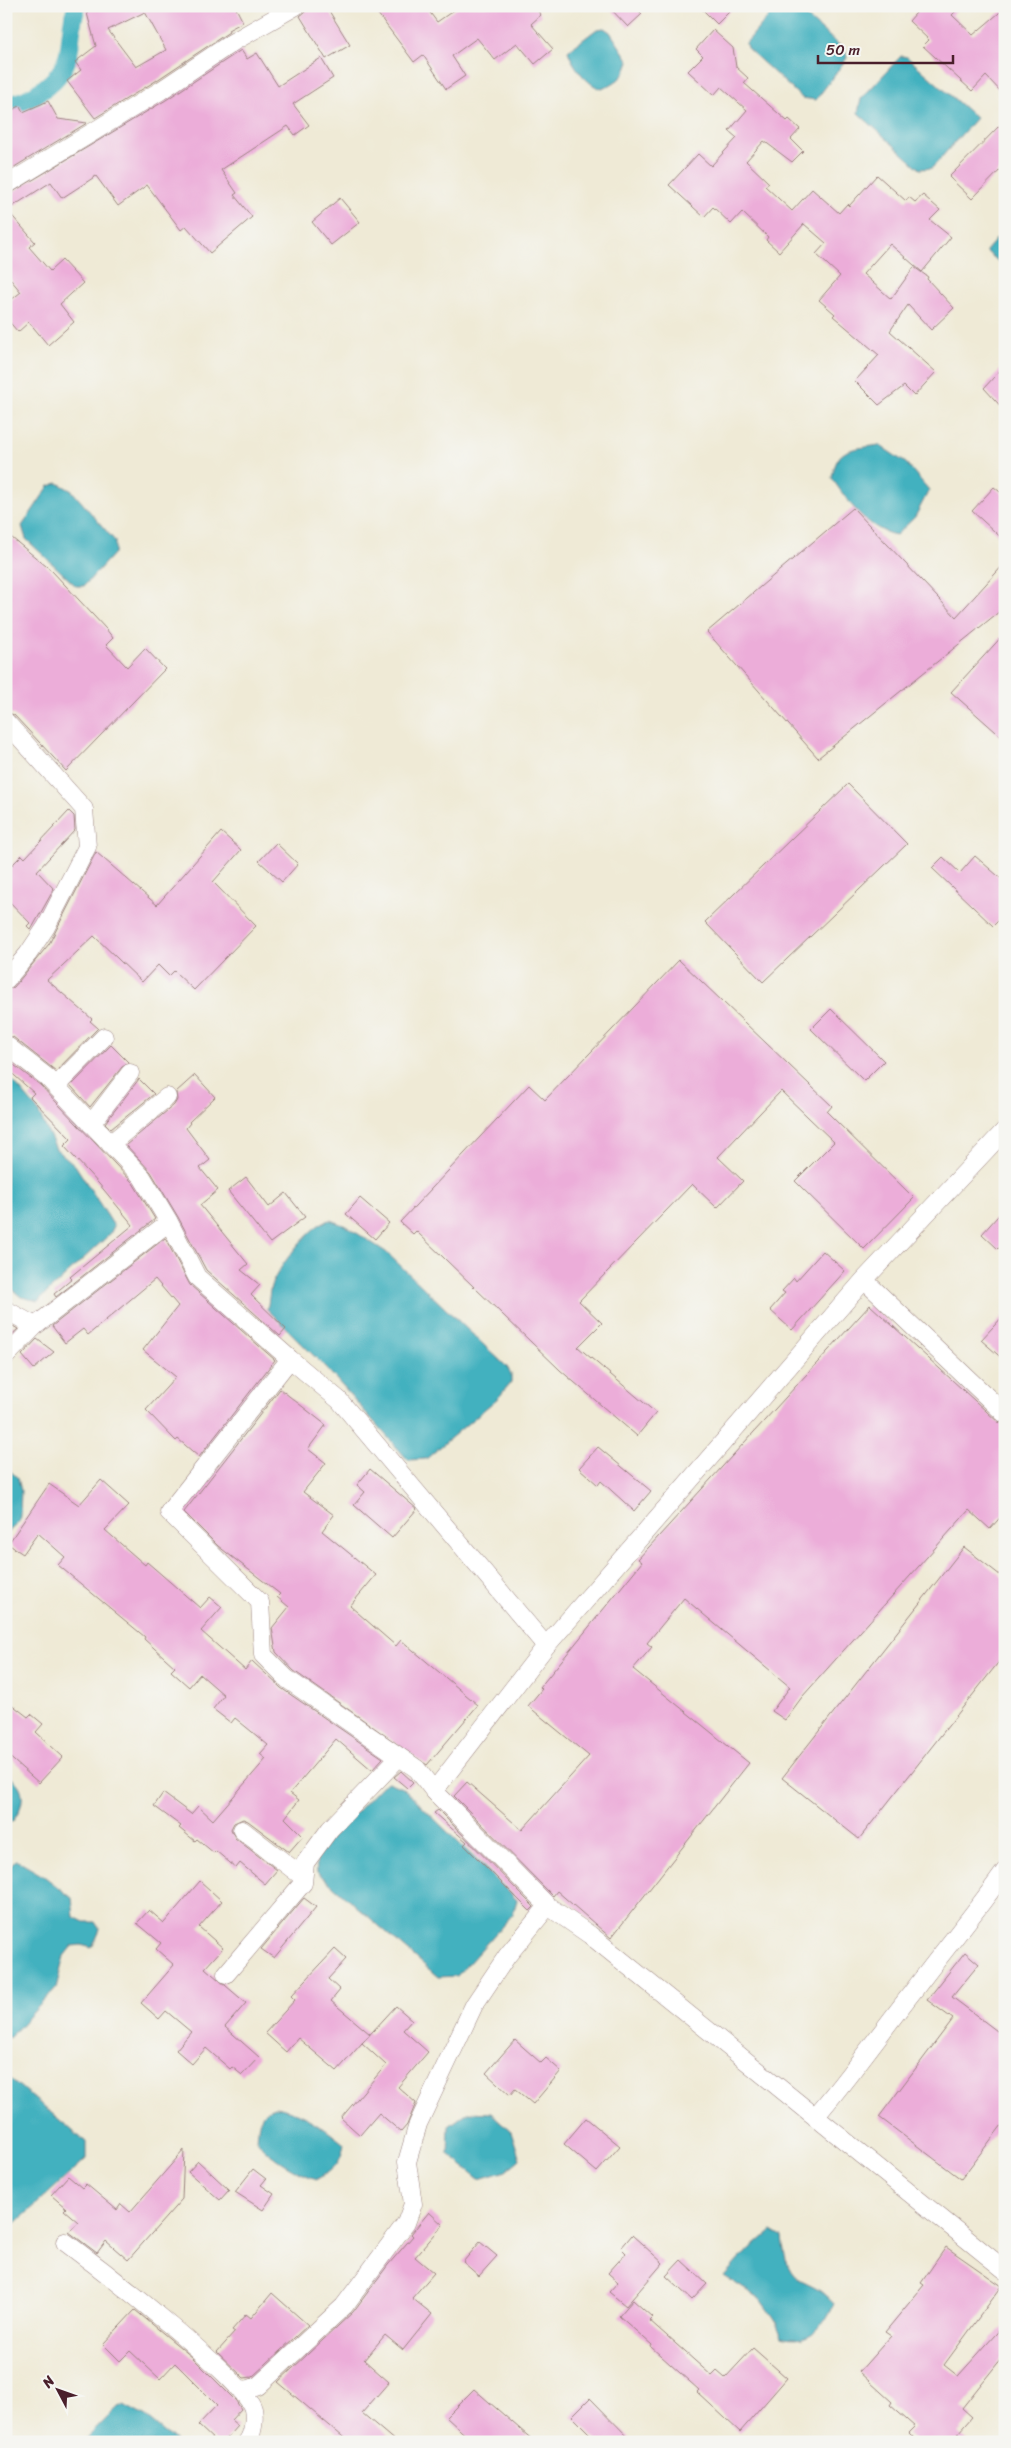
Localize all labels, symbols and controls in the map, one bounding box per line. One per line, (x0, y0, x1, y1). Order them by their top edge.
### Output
scale bar (818, 32, 954, 64)
text: 50 m (826, 37, 861, 63)
north arrow (32, 2366, 82, 2416)
text: N (35, 2370, 61, 2394)

